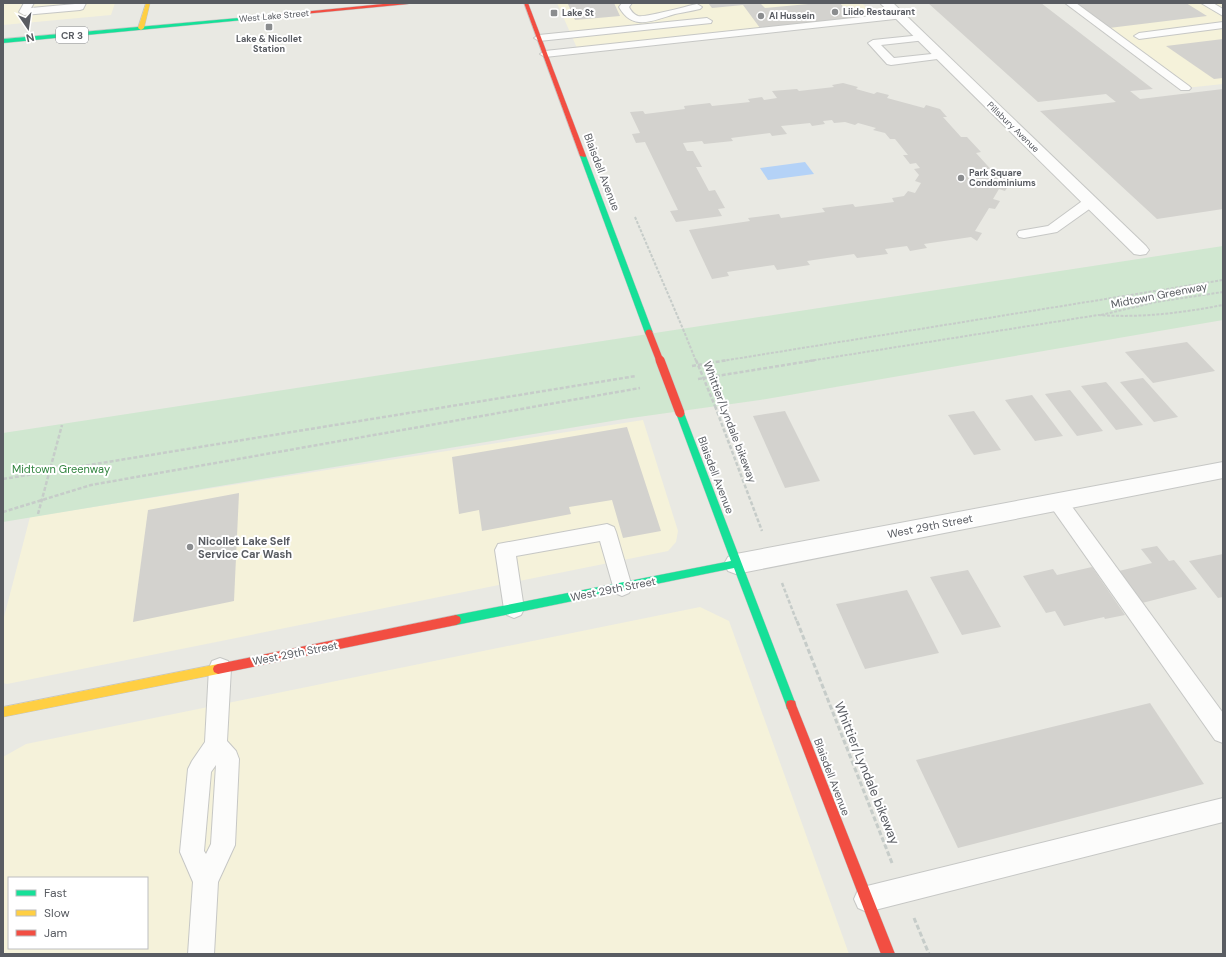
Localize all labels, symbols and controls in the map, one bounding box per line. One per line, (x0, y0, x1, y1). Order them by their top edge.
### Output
place label: Liido Restaurant (843, 6, 915, 18)
street label: West Lake Street (238, 7, 310, 25)
place label: Lake St (562, 7, 594, 19)
marker: Liido Restaurant (830, 7, 840, 17)
north arrow (8, 8, 48, 48)
marker: Lake St (549, 8, 559, 18)
place label: Al Hussein (769, 10, 815, 22)
marker: Al Hussein (756, 11, 766, 21)
marker: Lake & Nicollet Station (264, 22, 274, 32)
road number: CR 3 (56, 27, 88, 43)
text: N (25, 30, 36, 45)
place label: Lake & Nicollet Station (236, 33, 302, 55)
street label: Pillsbury Avenue (984, 99, 1042, 155)
street label: Blaisdell Avenue (581, 131, 623, 213)
place label: Park Square Condominiums (969, 167, 1036, 189)
marker: Park Square Condominiums (956, 173, 966, 183)
street label: Midtown Greenway (1110, 279, 1208, 311)
street label: Whittier/Lyndale bikeway (700, 359, 760, 485)
street label: Blaisdell Avenue (695, 434, 737, 516)
park label: Midtown Greenway (12, 462, 110, 476)
street label: West 29th Street (886, 511, 974, 541)
place label: Nicollet Lake Self Service Car Wash (198, 534, 292, 561)
marker: Nicollet Lake Self Service Car Wash (185, 542, 195, 552)
street label: West 29th Street (569, 574, 657, 604)
street label: West 29th Street (251, 638, 339, 668)
street label: Whittier/Lyndale bikeway (831, 699, 903, 847)
street label: Blaisdell Avenue (811, 736, 853, 818)
legend (8, 877, 148, 949)
text: Fast (44, 885, 67, 901)
text: Slow (44, 905, 70, 921)
text: Jam (44, 925, 67, 941)

